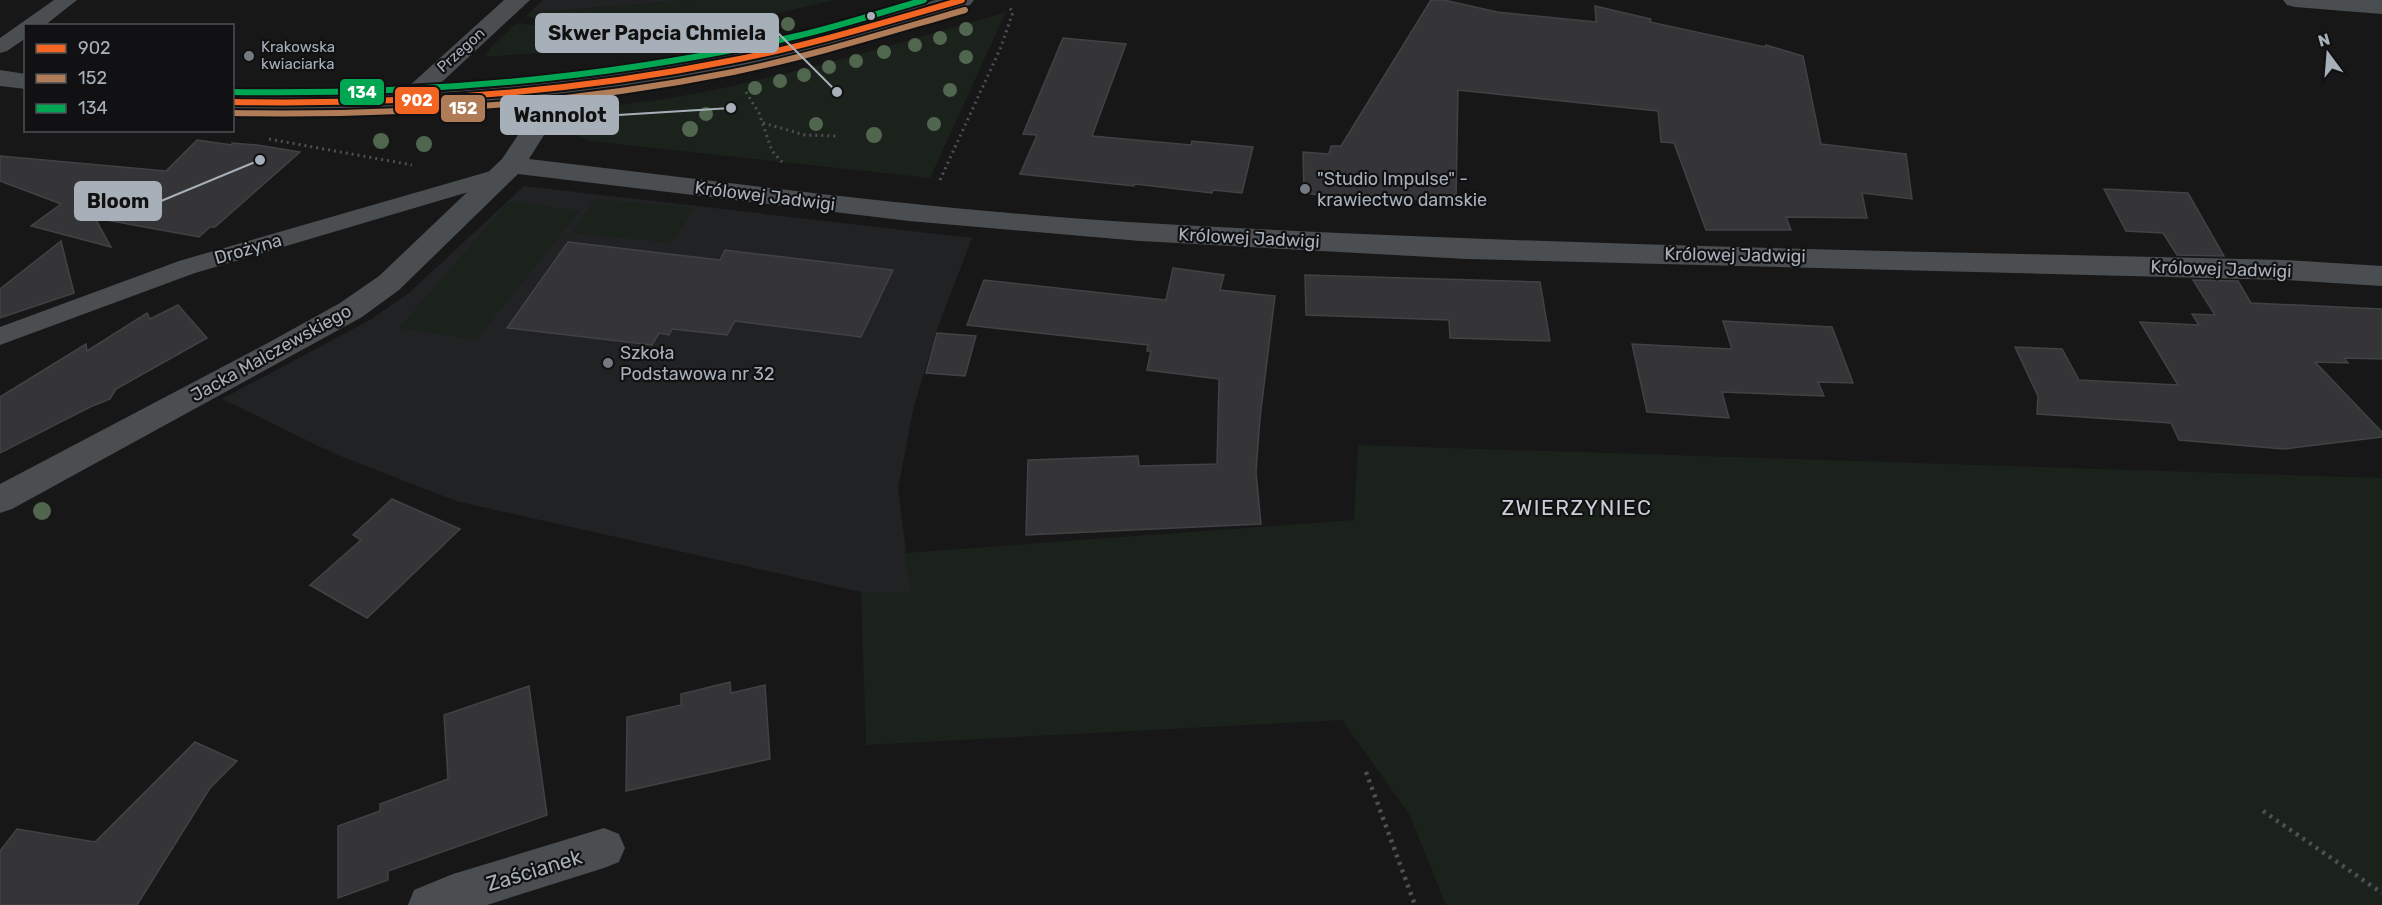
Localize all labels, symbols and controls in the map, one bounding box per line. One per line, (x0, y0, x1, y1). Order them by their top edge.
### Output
unlabelled marker (865, 10, 877, 22)
callout: Skwer Papcia Chmiela (536, 14, 778, 52)
text: Skwer Papcia Chmiela (548, 21, 766, 45)
legend (24, 24, 234, 132)
street label: Przegon (433, 24, 489, 76)
north arrow (2298, 24, 2358, 84)
text: N (2316, 29, 2332, 51)
text: 902 (78, 37, 111, 59)
place label: Krakowska kwiaciarka (261, 38, 335, 73)
marker: Krakowska kwiaciarka (242, 49, 256, 63)
text: 152 (78, 67, 107, 89)
line badge: 134 (339, 78, 385, 106)
text: 134 (347, 83, 377, 102)
line badge: 902 (394, 86, 440, 115)
text: 902 (401, 91, 433, 110)
line badge: 152 (440, 94, 486, 123)
callout: Wannolot (501, 96, 618, 134)
text: 134 (78, 97, 108, 119)
text: 152 (449, 99, 477, 118)
text: Wannolot (513, 103, 607, 127)
place label: "Studio Impulse" - krawiectwo damskie (1317, 168, 1487, 211)
street label: Królowej Jadwigi (693, 176, 837, 216)
callout: Bloom (75, 182, 161, 220)
marker: "Studio Impulse" - krawiectwo damskie (1298, 182, 1312, 196)
text: Bloom (87, 189, 149, 213)
street label: Królowej Jadwigi (1178, 223, 1320, 253)
street label: Drożyna (212, 229, 284, 269)
street label: Królowej Jadwigi (1664, 243, 1806, 267)
street label: Królowej Jadwigi (2150, 256, 2292, 282)
street label: Jacka Malczewskiego (187, 300, 355, 406)
place label: Szkoła Podstawowa nr 32 (620, 342, 775, 385)
marker: Szkoła Podstawowa nr 32 (601, 356, 615, 370)
district label: ZWIERZYNIEC (1501, 495, 1653, 520)
street label: Zaścianek (483, 844, 585, 896)

